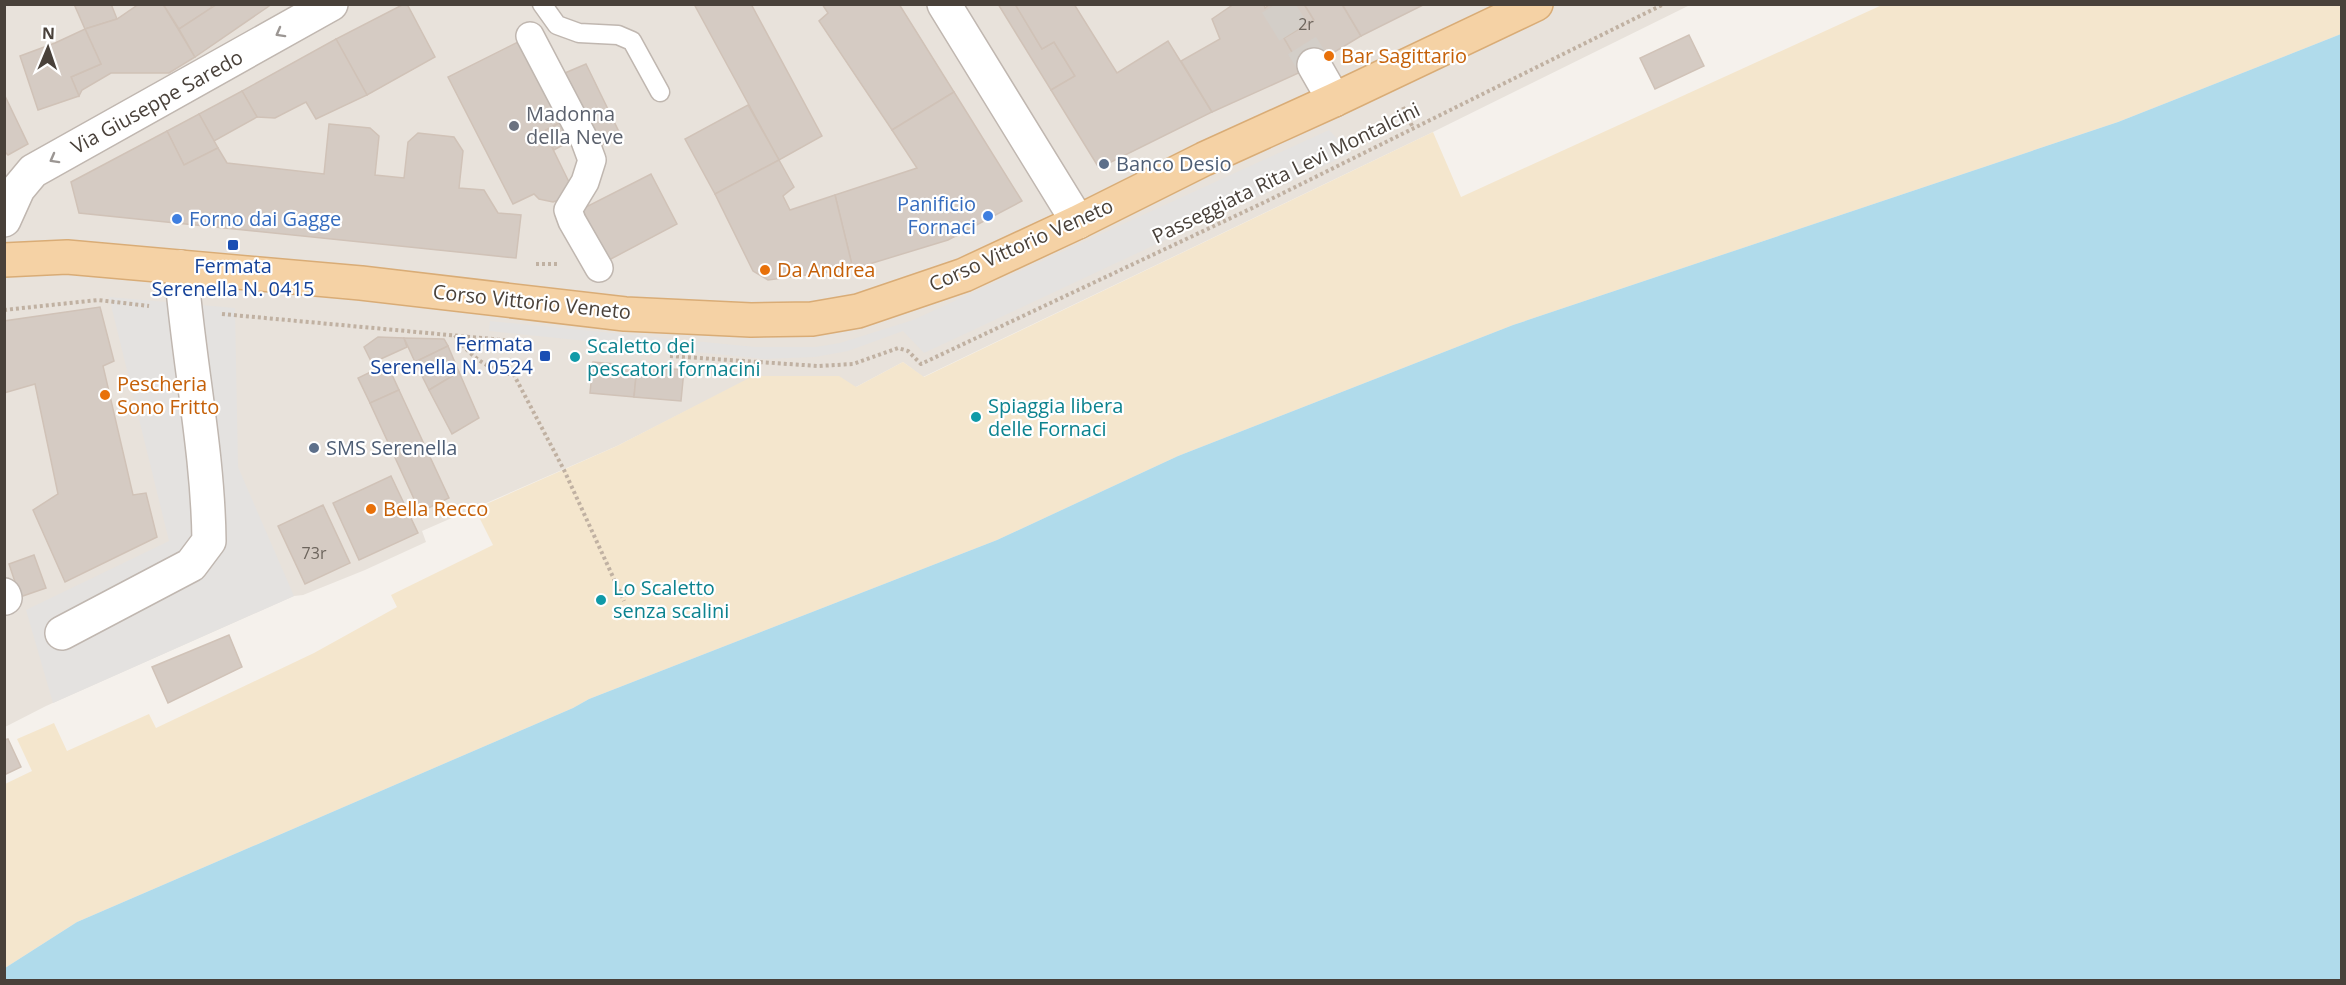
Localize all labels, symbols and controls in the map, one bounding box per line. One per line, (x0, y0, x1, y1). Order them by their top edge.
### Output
house number: 2r (1298, 13, 1314, 35)
north arrow (18, 18, 78, 78)
text: N (42, 22, 55, 44)
one-way arrow (275, 26, 286, 37)
place label: Bar Sagittario (1341, 42, 1467, 69)
street label: Via Giuseppe Saredo (66, 43, 248, 160)
marker: Bar Sagittario (1322, 49, 1336, 63)
street label: Passeggiata Rita Levi Montalcini (1147, 96, 1424, 249)
place label: Madonna della Neve (526, 100, 623, 150)
marker: Madonna della Neve (507, 119, 521, 133)
place label: Banco Desio (1116, 150, 1231, 177)
one-way arrow (50, 152, 61, 163)
marker: Banco Desio (1097, 157, 1111, 171)
place label: Panificio Fornaci (897, 190, 976, 240)
street label: Corso Vittorio Veneto (924, 192, 1117, 297)
place label: Forno dai Gagge (189, 205, 341, 232)
marker: Panificio Fornaci (981, 209, 995, 223)
marker: Forno dai Gagge (170, 212, 184, 226)
marker: Fermata Serenella N. 0415 (226, 238, 240, 252)
place label: Fermata Serenella N. 0415 (152, 252, 314, 302)
place label: Da Andrea (777, 256, 876, 283)
marker: Da Andrea (758, 263, 772, 277)
street label: Corso Vittorio Veneto (432, 278, 632, 325)
place label: Fermata Serenella N. 0524 (370, 330, 534, 380)
place label: Scaletto dei pescatori fornacini (587, 332, 761, 382)
marker: Fermata Serenella N. 0524 (538, 349, 552, 363)
marker: Scaletto dei pescatori fornacini (568, 350, 582, 364)
place label: Pescheria Sono Fritto (117, 370, 219, 420)
marker: Pescheria Sono Fritto (98, 388, 112, 402)
place label: Spiaggia libera delle Fornaci (988, 392, 1123, 442)
marker: Spiaggia libera delle Fornaci (969, 410, 983, 424)
place label: SMS Serenella (326, 434, 457, 461)
marker: SMS Serenella (307, 441, 321, 455)
place label: Bella Recco (383, 495, 488, 522)
marker: Bella Recco (364, 502, 378, 516)
house number: 73r (302, 542, 327, 564)
place label: Lo Scaletto senza scalini (613, 574, 729, 624)
marker: Lo Scaletto senza scalini (594, 593, 608, 607)

